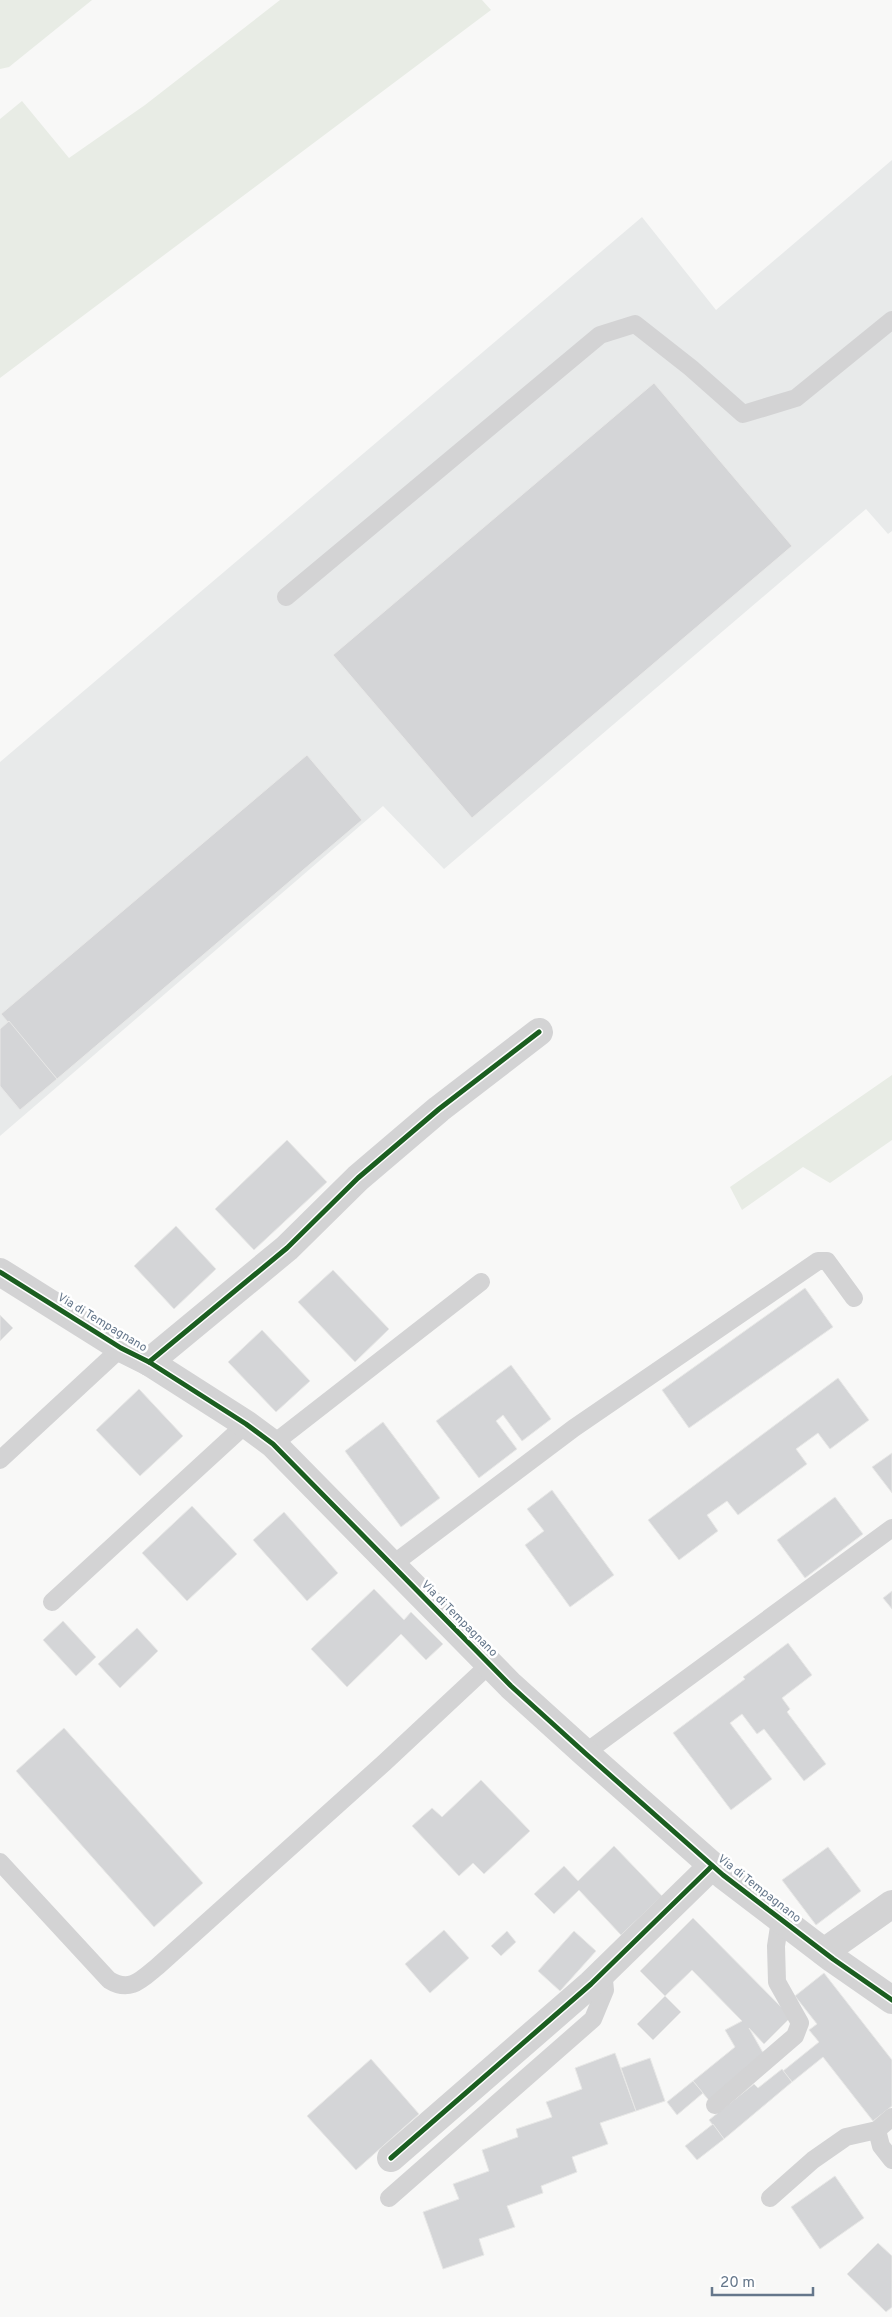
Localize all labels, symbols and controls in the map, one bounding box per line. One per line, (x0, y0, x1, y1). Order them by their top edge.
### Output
street label: Via di Tempagnano (54, 1290, 150, 1356)
street label: Via di Tempagnano (417, 1577, 501, 1661)
street label: Via di Tempagnano (714, 1851, 804, 1927)
scale bar (712, 2264, 813, 2296)
text: 20 m (720, 2274, 755, 2293)

